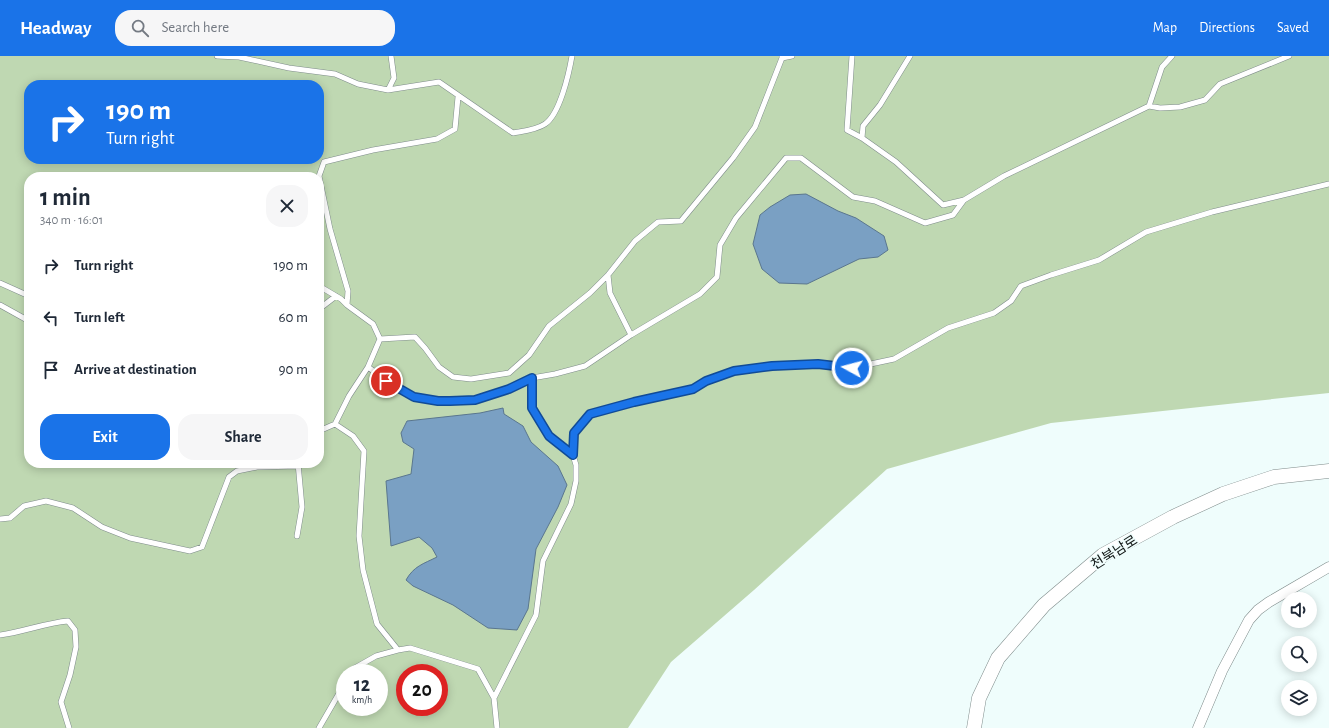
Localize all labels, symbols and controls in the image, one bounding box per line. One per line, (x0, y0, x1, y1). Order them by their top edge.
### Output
search box (115, 10, 395, 46)
icon: search (129, 17, 151, 39)
text: Headway (20, 19, 91, 38)
text: Search here (161, 20, 229, 35)
text: Map (1153, 21, 1177, 35)
text: Directions (1199, 21, 1255, 35)
text: Saved (1277, 21, 1309, 35)
icon: right (40, 96, 92, 148)
text: 190 m (106, 97, 171, 125)
text: Turn right (106, 130, 175, 148)
button: close (266, 185, 308, 227)
text: 1 min (40, 186, 91, 210)
text: 340 m · 16:01 (40, 214, 103, 227)
icon: right (40, 255, 62, 277)
text: Turn right (74, 258, 133, 273)
text: 190 m (273, 258, 308, 273)
icon: left (40, 307, 62, 329)
text: Turn left (74, 310, 125, 325)
text: 60 m (279, 310, 308, 325)
position arrow (831, 347, 873, 389)
icon: arrive (40, 359, 62, 381)
text: Arrive at destination (74, 362, 197, 377)
text: 90 m (279, 362, 308, 377)
pin (369, 364, 403, 398)
icon: arrive (375, 370, 397, 392)
button: Exit (40, 414, 170, 460)
button: Share (178, 414, 308, 460)
street label: 천북남로 (1088, 532, 1140, 572)
map controls (1281, 592, 1317, 716)
button: sound (1281, 592, 1317, 628)
button: search (1281, 636, 1317, 672)
speed limit sign: 20 (396, 664, 448, 716)
text: 12 (354, 675, 370, 695)
button: layers (1281, 680, 1317, 716)
text: km/h (352, 695, 372, 705)

